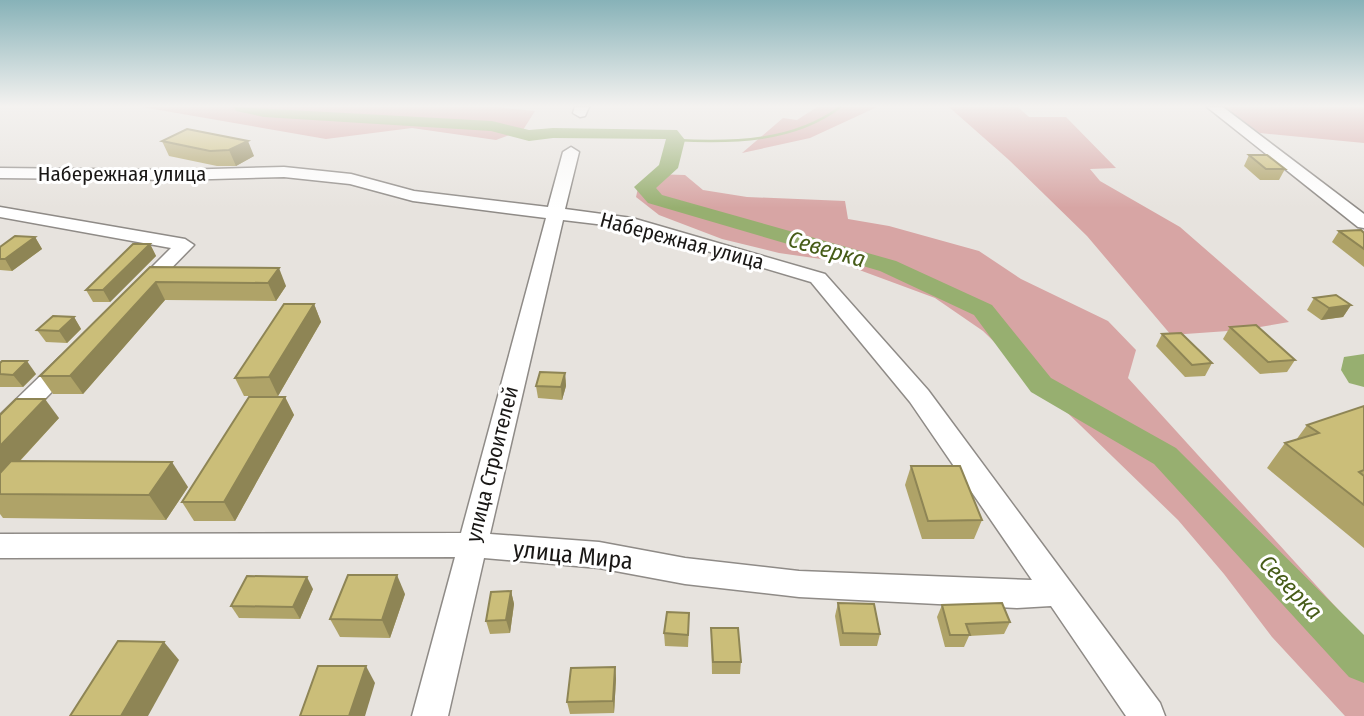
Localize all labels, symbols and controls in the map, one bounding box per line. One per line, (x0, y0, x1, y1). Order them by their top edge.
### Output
street label: Набережная улица (38, 161, 206, 187)
street label: Набережная улица (597, 207, 767, 275)
water label: Северка (785, 225, 869, 273)
street label: улица Строителей (460, 383, 524, 545)
street label: улица Мира (512, 535, 634, 575)
water label: Северка (1254, 549, 1328, 625)

